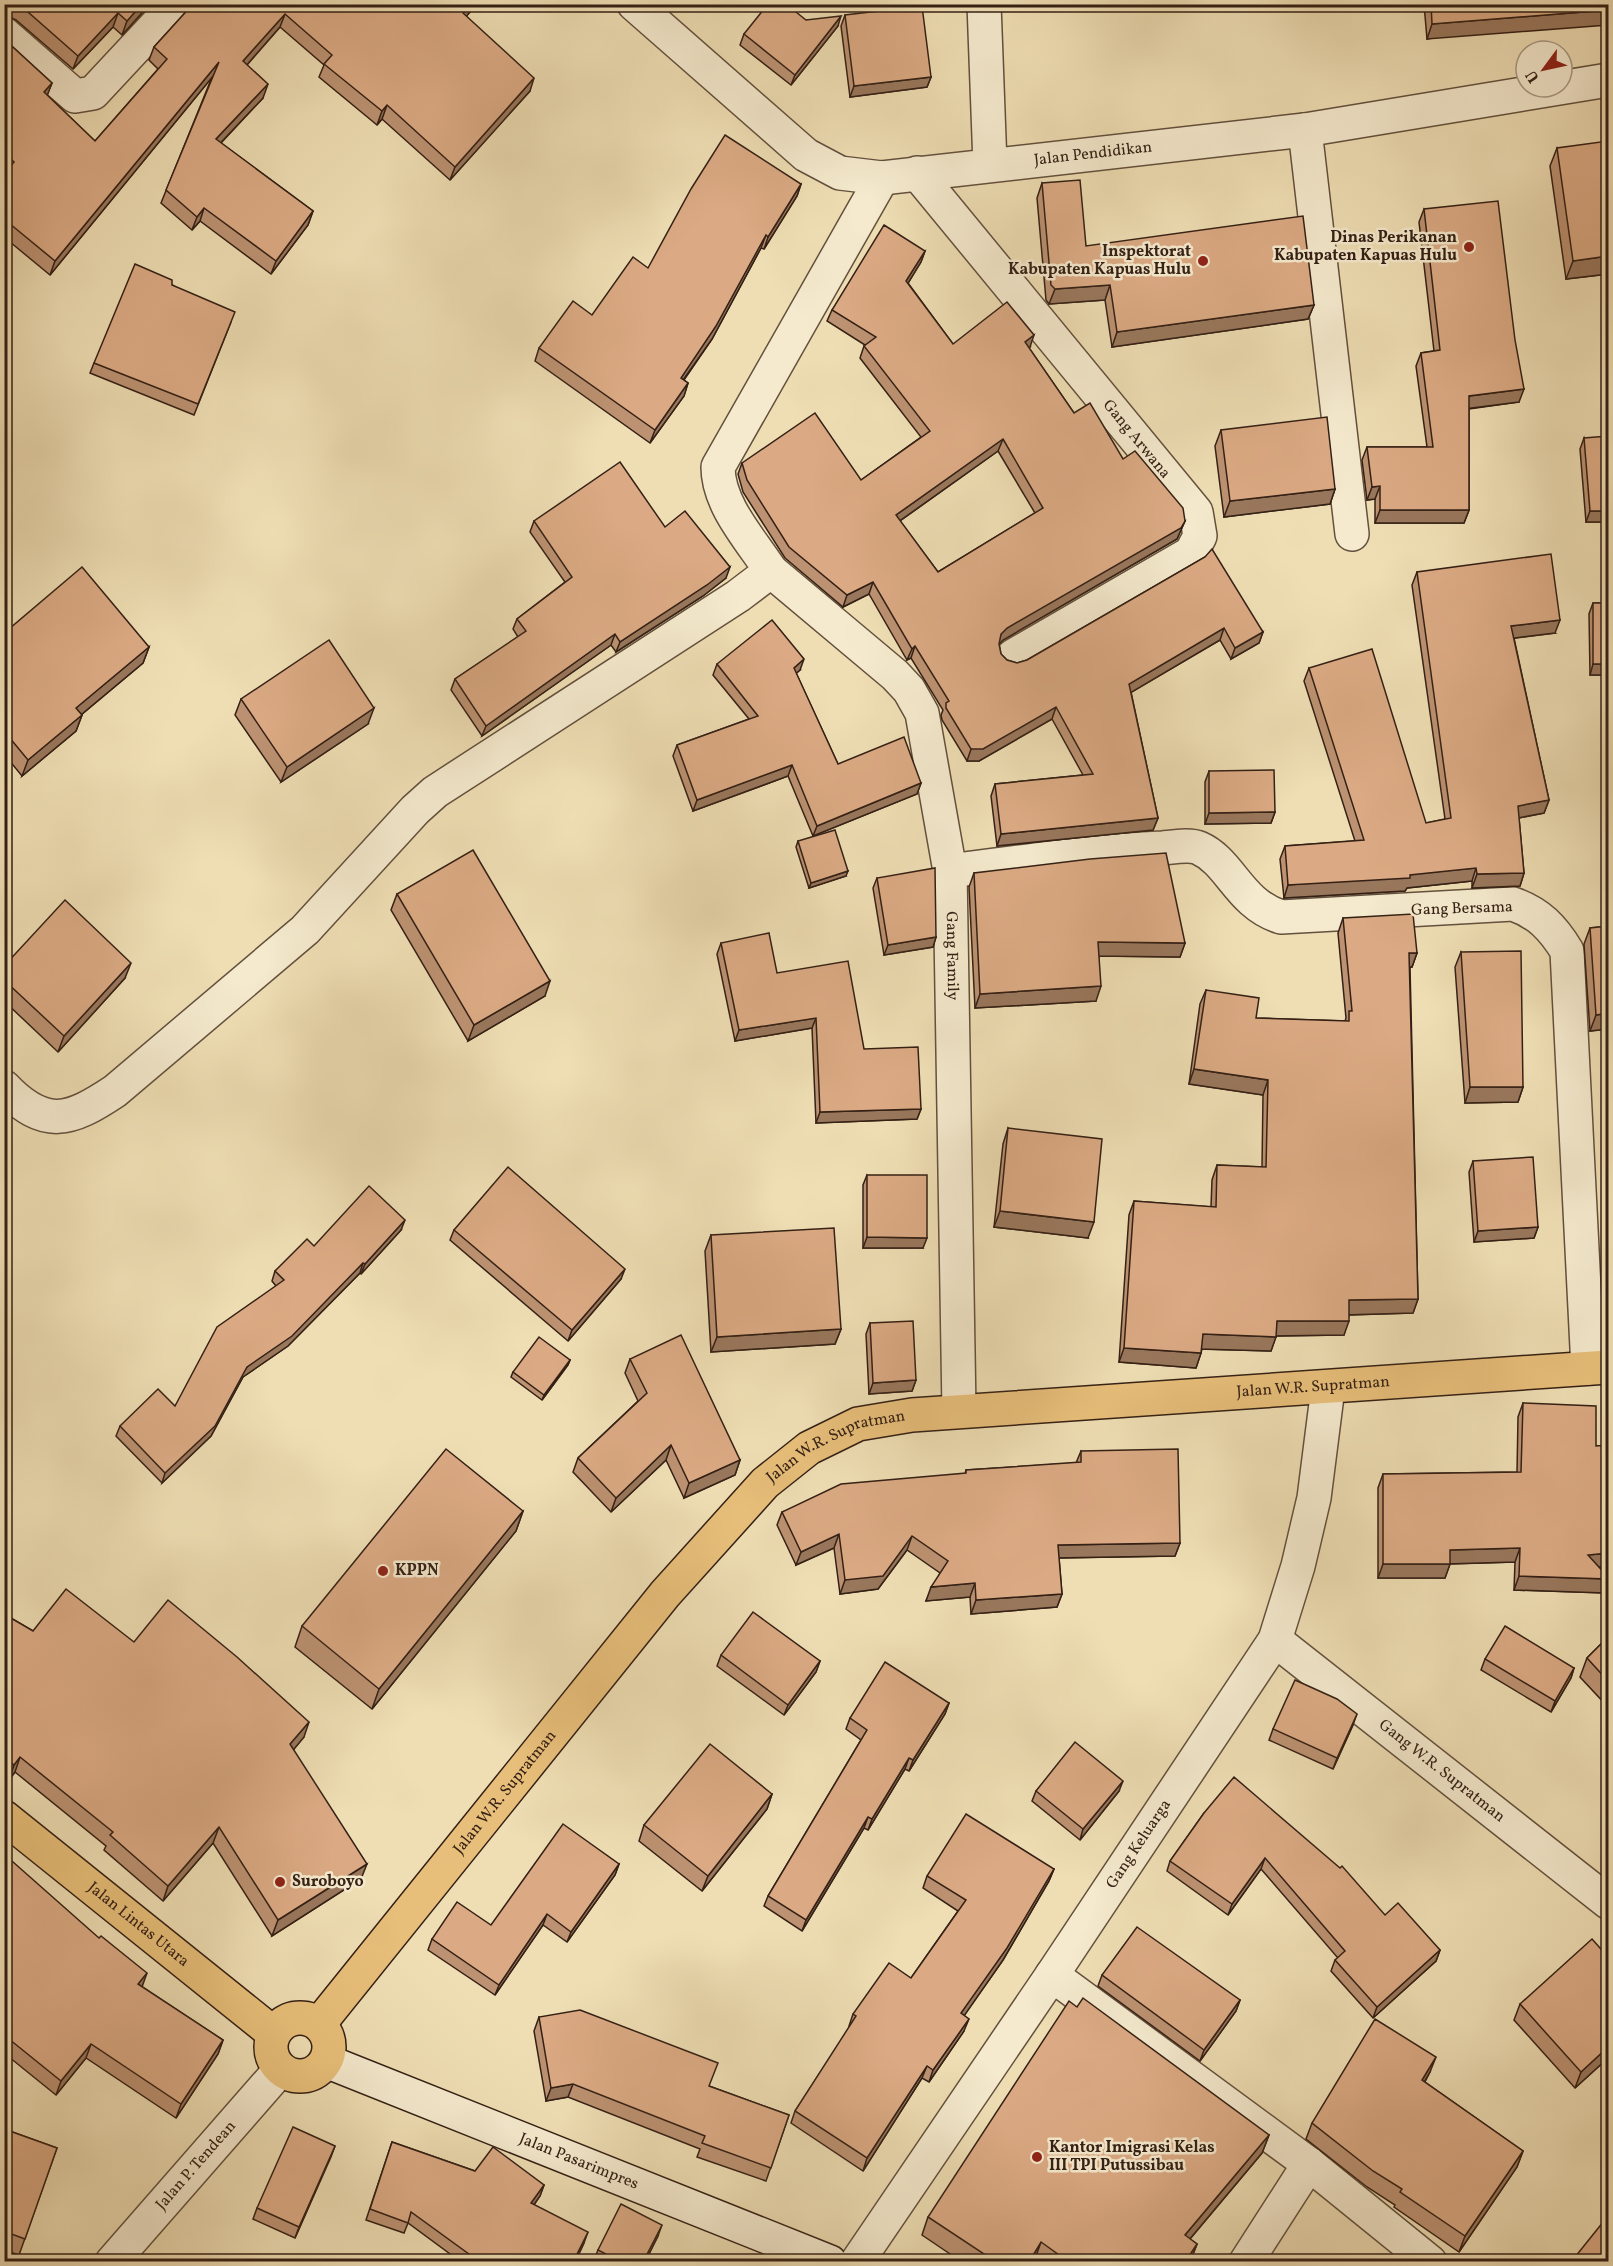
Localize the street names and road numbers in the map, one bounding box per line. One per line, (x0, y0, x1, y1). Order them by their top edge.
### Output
street label: Jalan Pendidikan (1033, 136, 1153, 172)
street label: Gang Arwana (1097, 395, 1175, 484)
street label: Gang Bersama (1411, 896, 1513, 922)
street label: Gang Family (940, 911, 963, 1001)
street label: Jalan W.R. Supratman (1236, 1371, 1391, 1404)
street label: Jalan W.R. Supratman (762, 1405, 907, 1489)
street label: Gang W.R. Supratman (1374, 1714, 1510, 1828)
street label: Jalan W.R. Supratman (448, 1726, 562, 1859)
street label: Gang Keluarga (1101, 1795, 1177, 1893)
street label: Jalan Lintas Utara (83, 1877, 194, 1972)
street label: Jalan P. Tendean (151, 2116, 242, 2215)
street label: Jalan Pasarimpres (516, 2128, 642, 2196)

